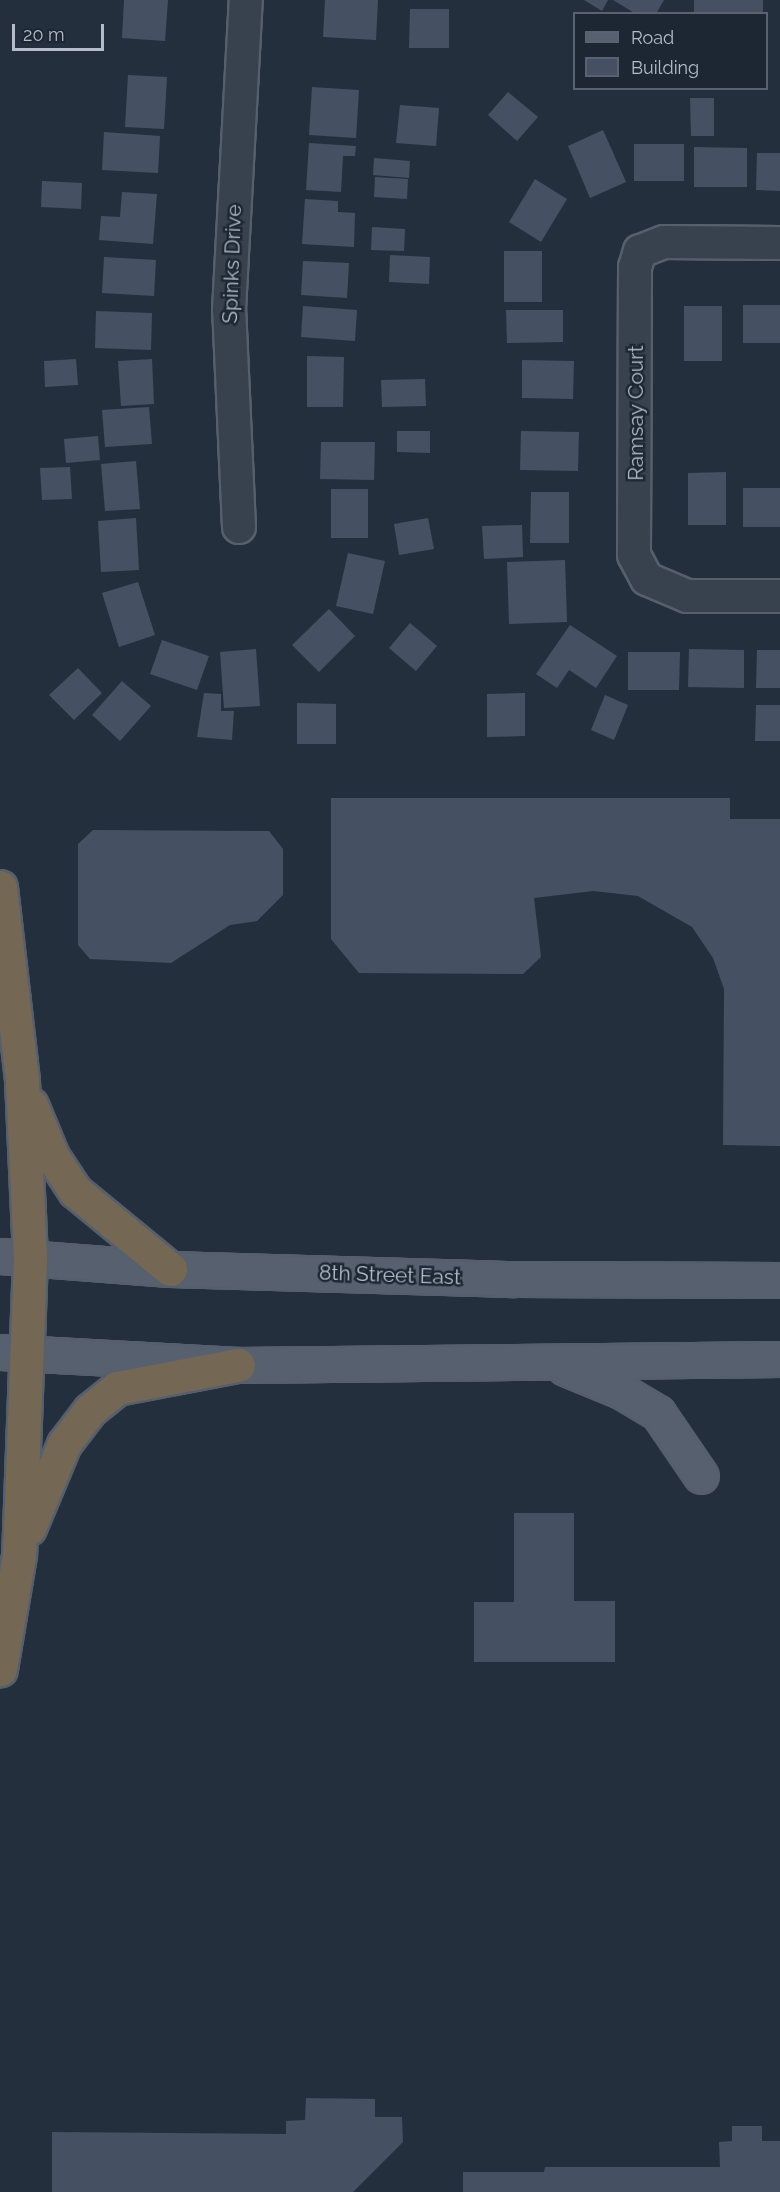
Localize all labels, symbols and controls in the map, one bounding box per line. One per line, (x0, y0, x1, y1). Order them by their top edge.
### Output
scale bar (15, 12, 106, 50)
legend (573, 12, 768, 90)
text: 20 m (23, 24, 65, 45)
text: Road (631, 27, 674, 48)
text: Building (631, 57, 699, 78)
street label: Spinks Drive (217, 204, 247, 324)
street label: Ramsay Court (623, 345, 649, 481)
street label: 8th Street East (319, 1260, 461, 1290)

